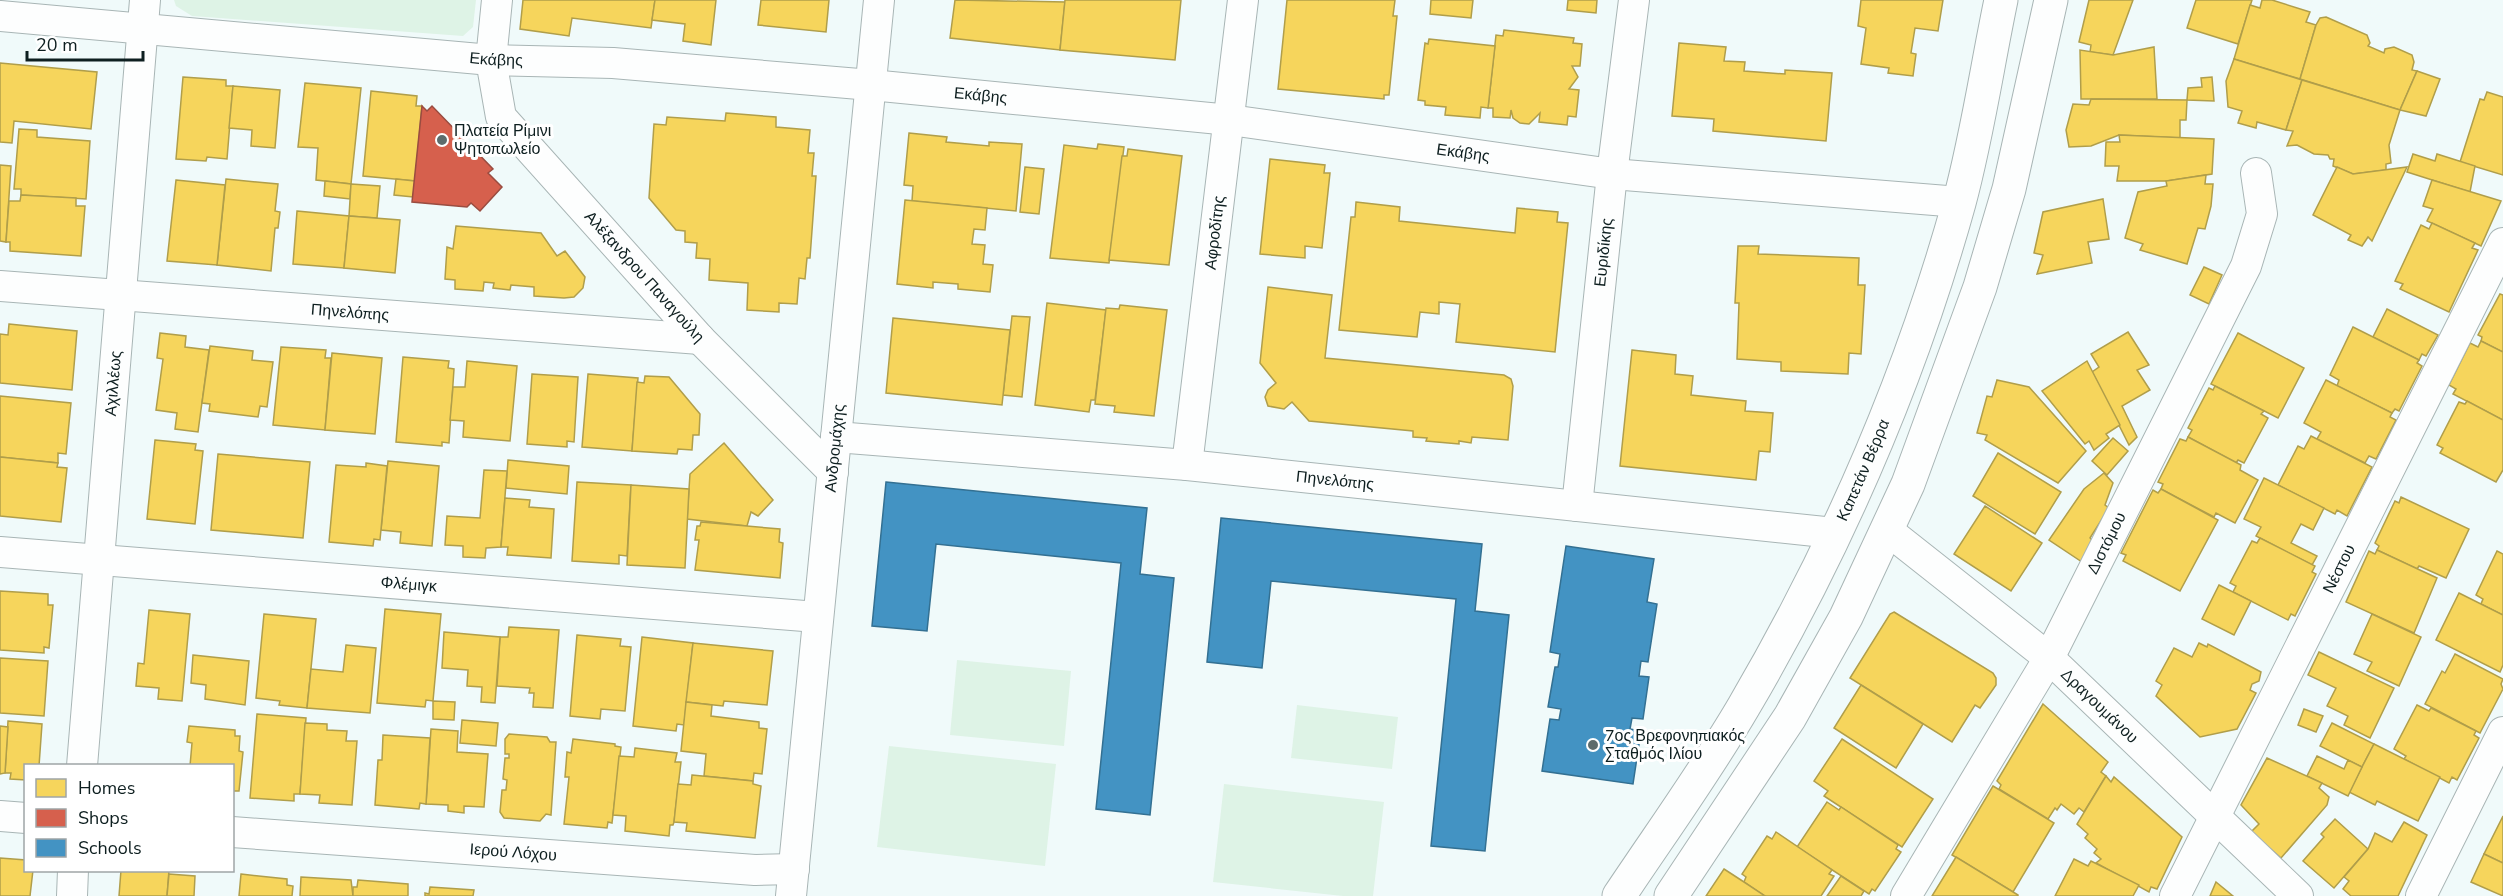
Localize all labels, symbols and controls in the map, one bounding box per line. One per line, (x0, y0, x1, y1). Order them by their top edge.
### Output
scale bar (27, 24, 142, 62)
text: 20 m (36, 33, 78, 57)
street label: Εκάβης (468, 47, 523, 72)
street label: Εκάβης (953, 82, 1009, 109)
place label: Πλατεία Ρίμινι Ψητοπωλείο (454, 120, 552, 160)
marker: Πλατεία Ρίμινι Ψητοπωλείο (435, 133, 449, 147)
street label: Εκάβης (1435, 138, 1491, 168)
street label: Αφροδίτης (1200, 194, 1230, 271)
street label: Αλέξανδρου Παναγούλη (579, 206, 709, 348)
street label: Ευριδίκης (1589, 217, 1618, 288)
street label: Πηνελόπης (310, 299, 390, 326)
street label: Αχιλλέως (100, 349, 127, 417)
street label: Ανδρομάχης (820, 403, 850, 493)
street label: Καπετάν Βέρρα (1832, 416, 1895, 525)
street label: Πηνελόπης (1295, 466, 1375, 496)
street label: Διστόμου (2082, 508, 2131, 578)
street label: Νέστου (2318, 541, 2361, 597)
street label: Φλέμιγκ (380, 571, 439, 598)
street label: Δραγουμάνου (2056, 664, 2143, 748)
place label: 7ος Βρεφονηπιακός Σταθμός Ιλίου (1605, 725, 1745, 765)
marker: 7ος Βρεφονηπιακός Σταθμός Ιλίου (1586, 738, 1600, 752)
legend (24, 764, 234, 872)
text: Homes (78, 776, 135, 800)
text: Shops (78, 806, 128, 830)
text: Schools (78, 836, 142, 860)
street label: Ιερού Λόχου (469, 838, 558, 867)

